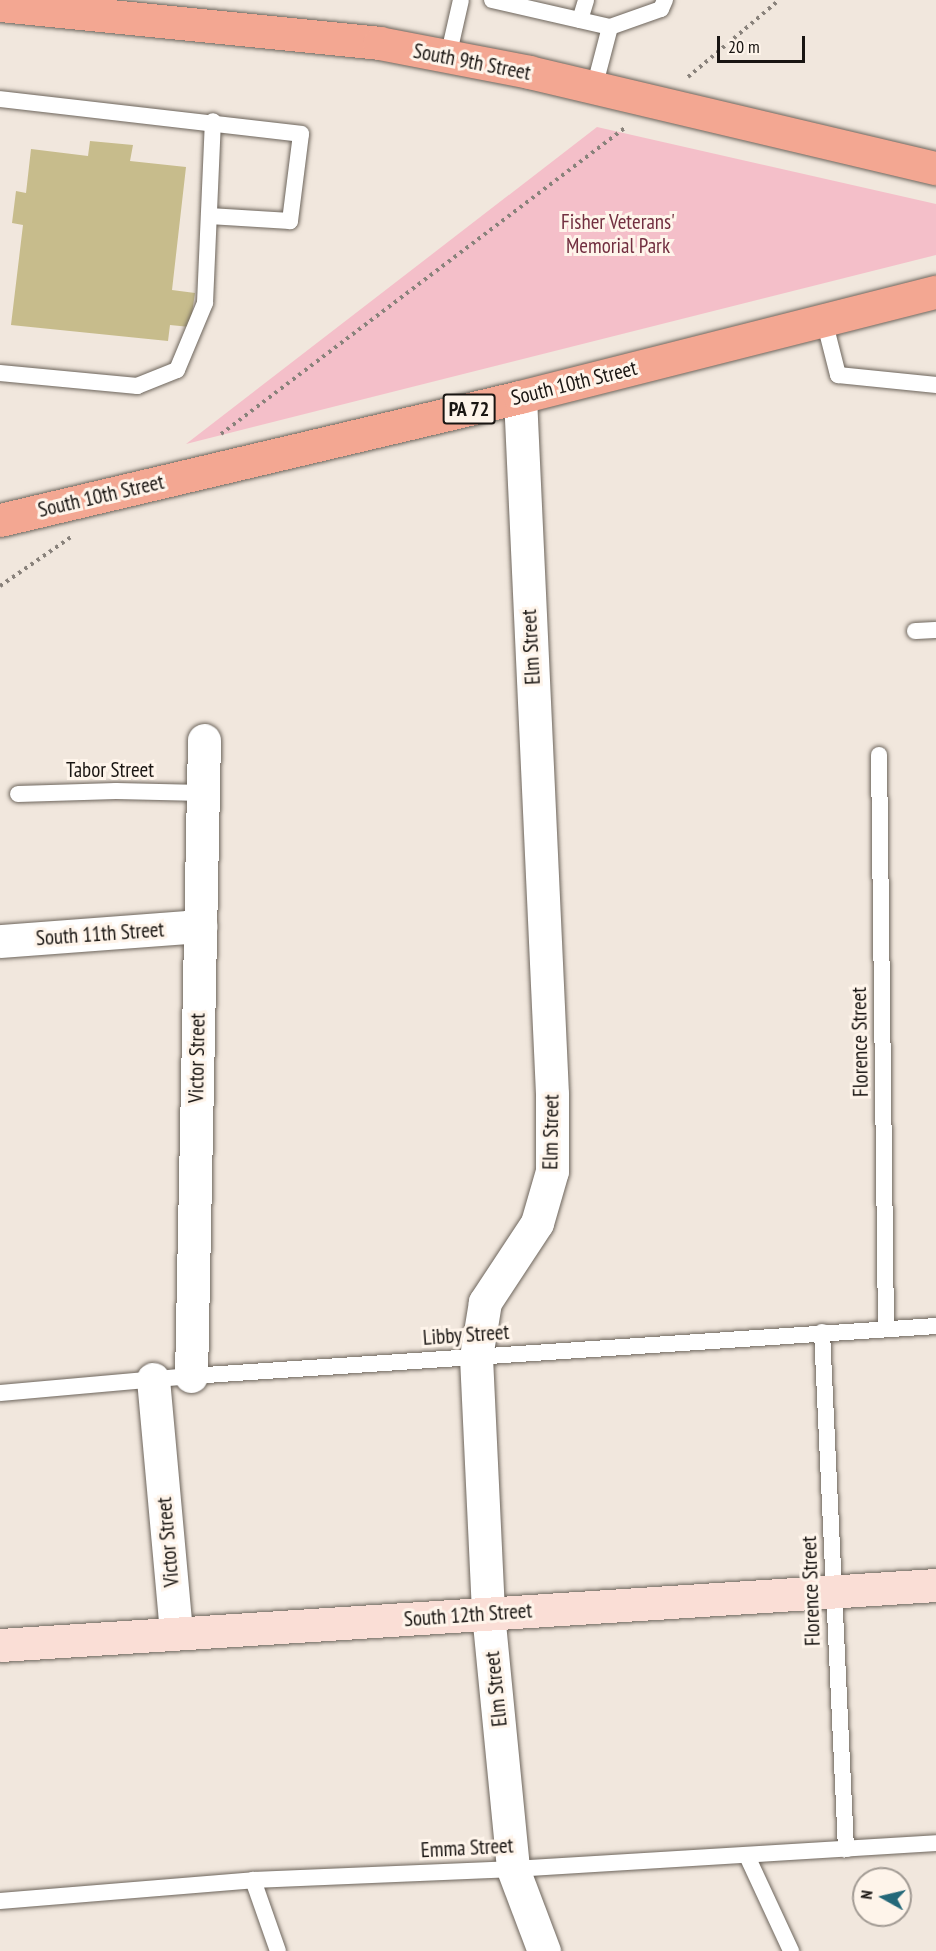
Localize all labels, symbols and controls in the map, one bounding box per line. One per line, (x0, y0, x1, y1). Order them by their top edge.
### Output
scale bar (720, 24, 808, 62)
text: 20 m (728, 35, 760, 58)
street label: South 9th Street (411, 38, 533, 86)
park label: Fisher Veterans' Memorial Park (561, 209, 675, 259)
street label: South 10th Street (509, 355, 639, 411)
road number: PA 72 (442, 392, 496, 426)
street label: South 10th Street (36, 469, 166, 523)
street label: Elm Street (516, 609, 546, 685)
street label: Tabor Street (66, 757, 154, 783)
street label: South 11th Street (35, 917, 165, 951)
street label: Florence Street (846, 987, 874, 1097)
street label: Victor Street (184, 1013, 210, 1103)
street label: Elm Street (538, 1094, 564, 1170)
street label: Libby Street (422, 1319, 510, 1351)
street label: Victor Street (152, 1496, 184, 1588)
street label: Florence Street (796, 1536, 826, 1646)
street label: South 12th Street (403, 1598, 533, 1632)
street label: Elm Street (480, 1650, 512, 1728)
street label: Emma Street (420, 1833, 514, 1863)
north arrow (852, 1867, 912, 1927)
text: N (856, 1889, 877, 1900)

